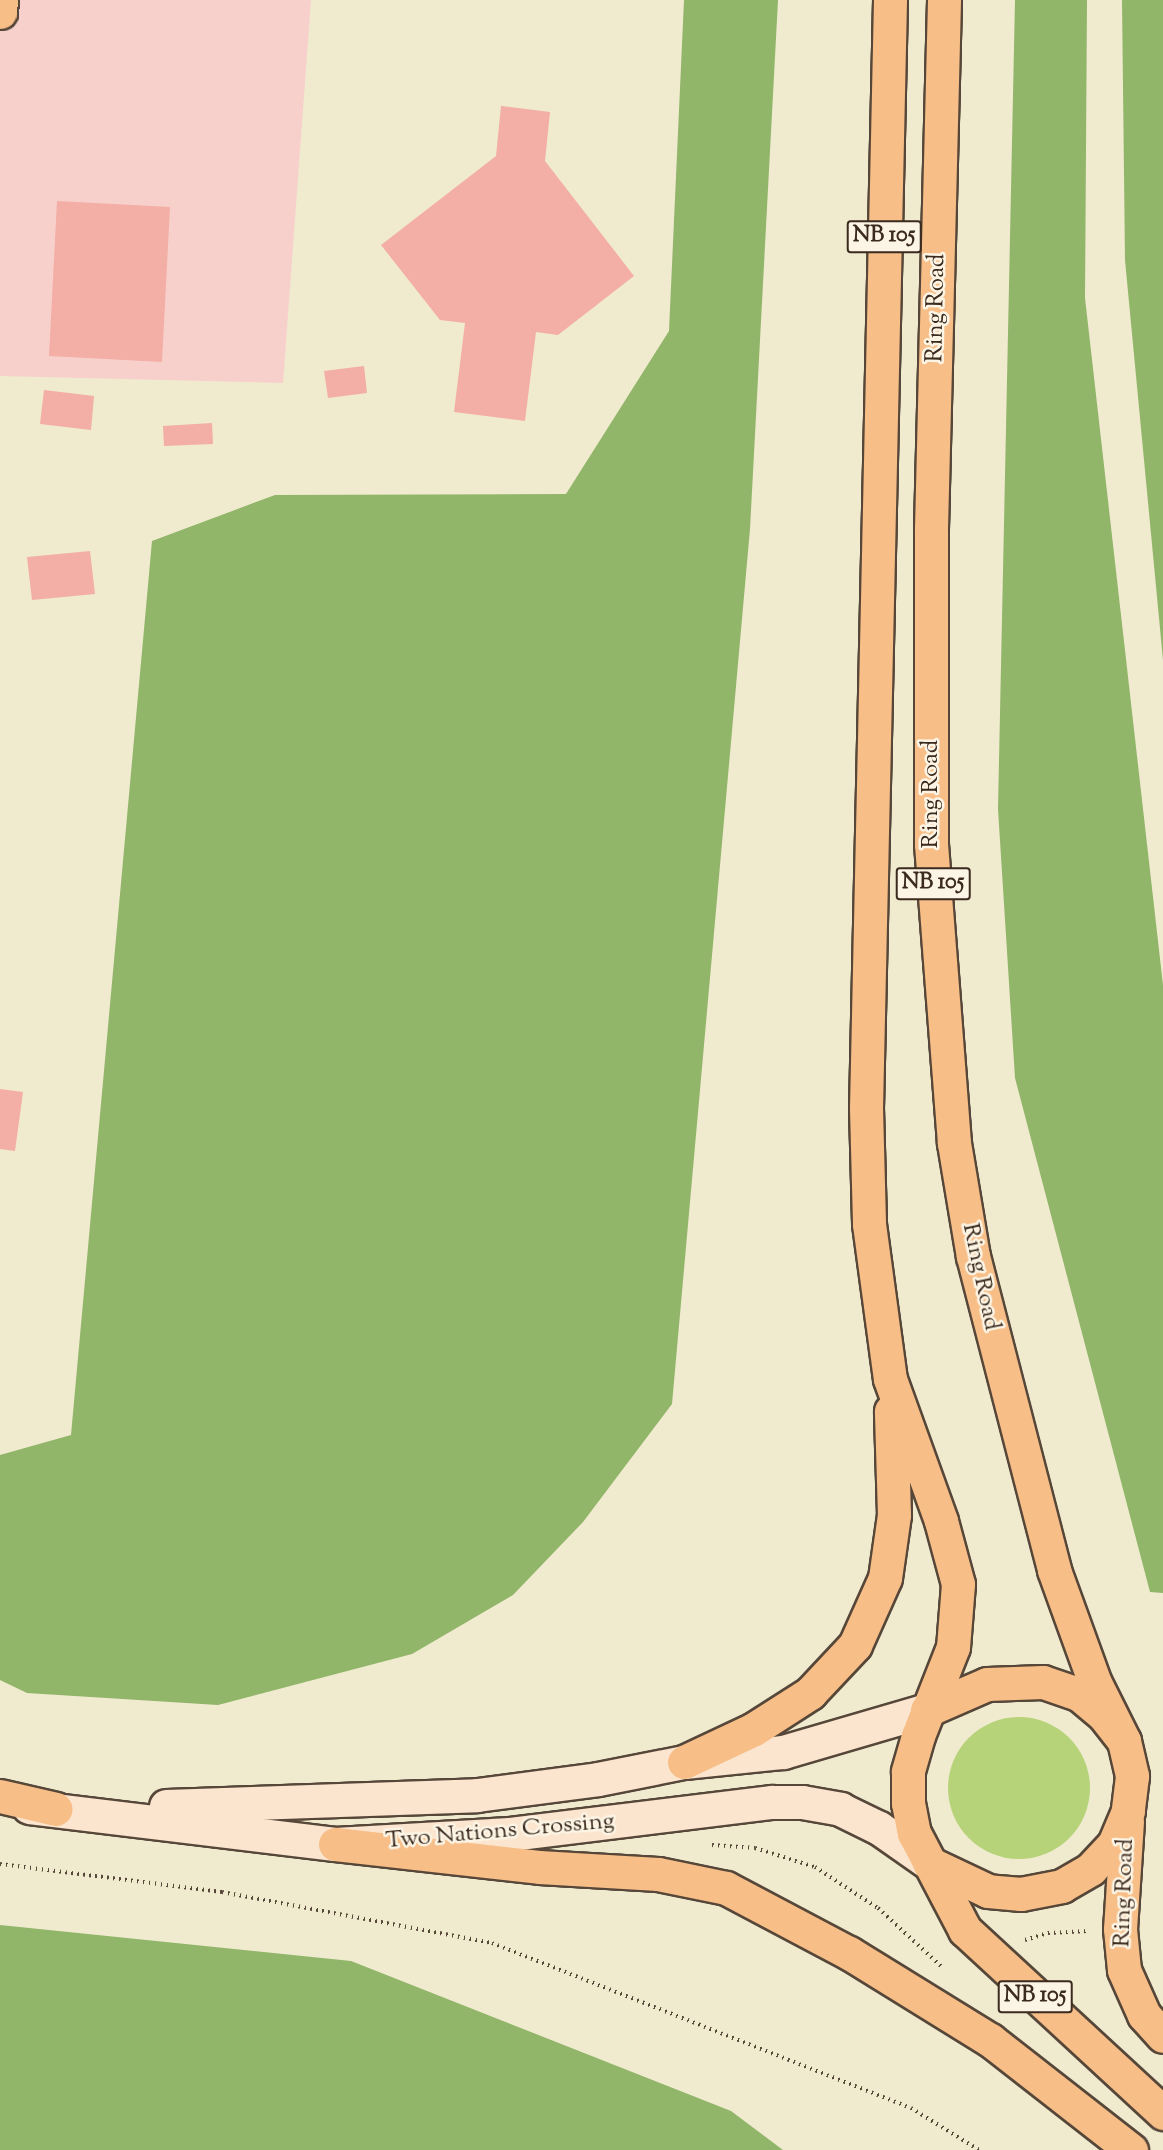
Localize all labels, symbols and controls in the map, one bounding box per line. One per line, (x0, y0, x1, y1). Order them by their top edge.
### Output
road number: NB 105 (846, 218, 922, 256)
street label: Ring Road (922, 253, 952, 363)
street label: Ring Road (918, 740, 946, 848)
road number: NB 105 (896, 865, 970, 903)
street label: Ring Road (955, 1221, 1005, 1333)
street label: Two Nations Crossing (385, 1808, 615, 1856)
street label: Ring Road (1109, 1838, 1141, 1948)
road number: NB 105 (998, 1978, 1072, 2016)

